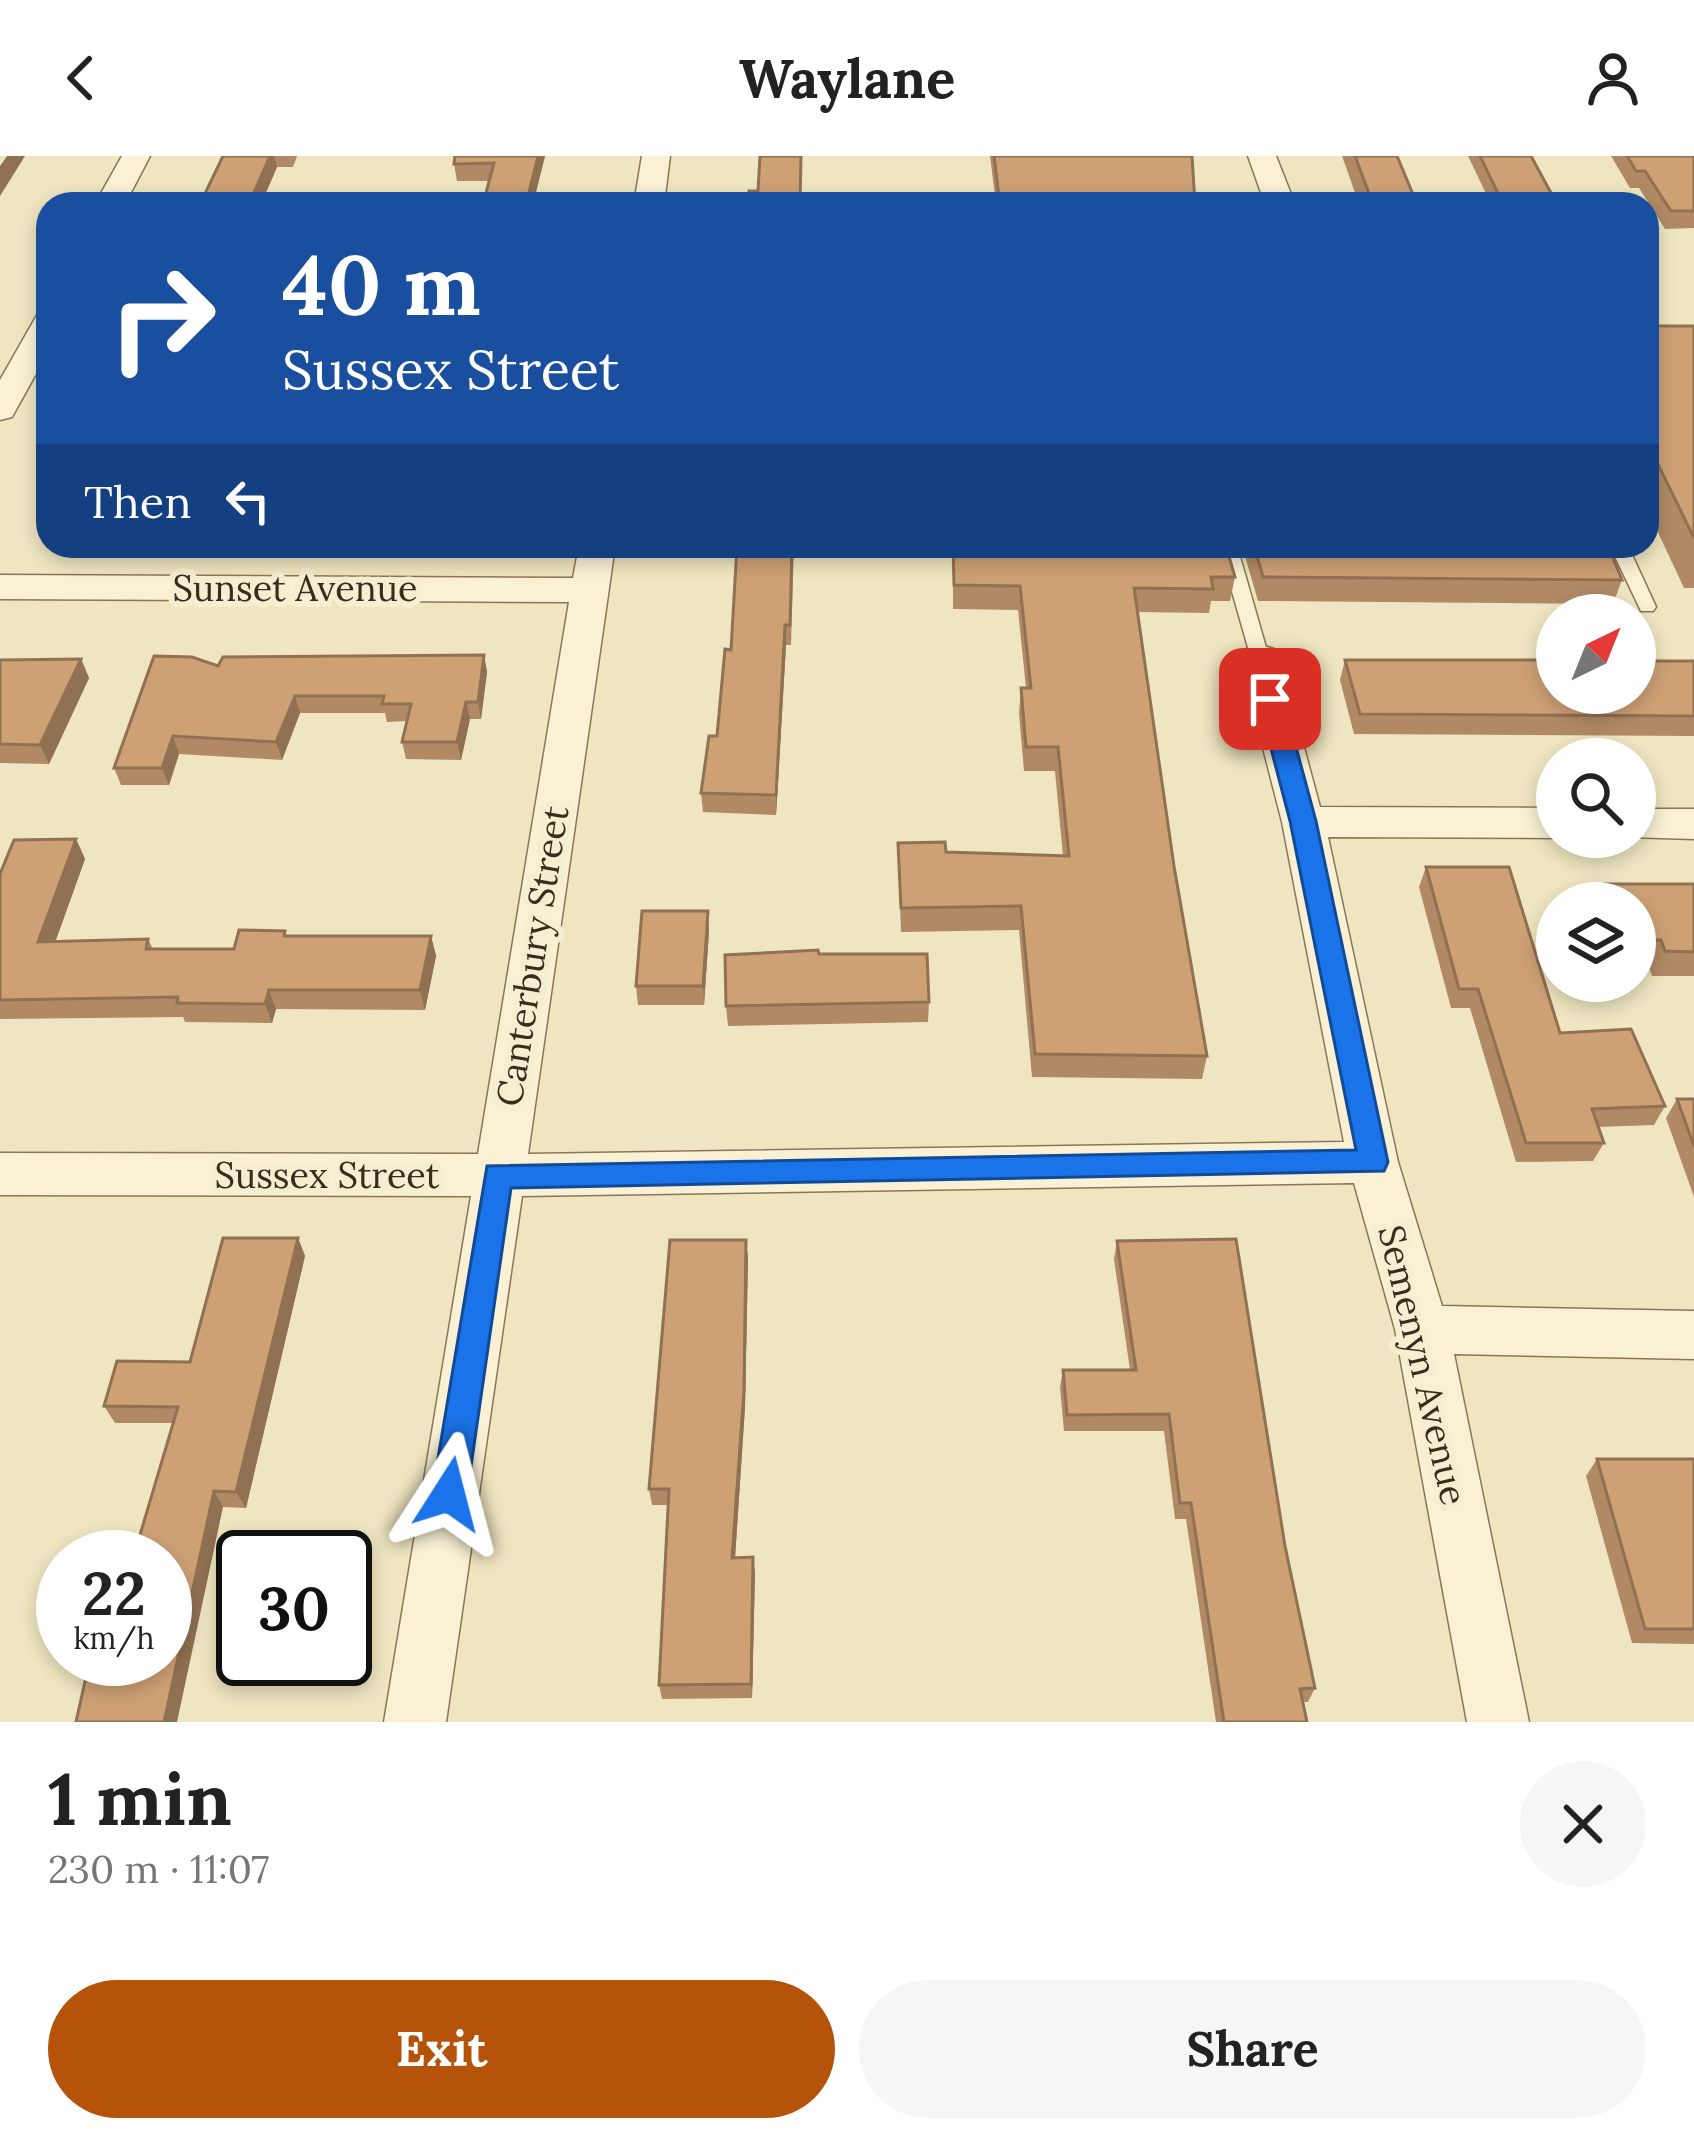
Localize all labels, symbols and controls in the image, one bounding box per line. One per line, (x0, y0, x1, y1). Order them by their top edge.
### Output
text: Waylane (739, 44, 955, 113)
icon: back (48, 45, 114, 111)
icon: person (1580, 45, 1646, 111)
text: 40 m (282, 230, 481, 338)
icon: right (84, 240, 240, 396)
text: Sussex Street (282, 335, 619, 404)
icon: left (215, 468, 281, 534)
text: Then (84, 473, 191, 530)
street label: Sunset Avenue (172, 565, 418, 611)
north arrow (1536, 594, 1656, 714)
map controls (1536, 594, 1656, 1002)
pin (1219, 648, 1321, 750)
icon: arrive (1237, 666, 1303, 732)
button: search (1536, 738, 1656, 858)
street label: Canterbury Street (486, 803, 578, 1109)
button: layers (1536, 882, 1656, 1002)
street label: Sussex Street (215, 1152, 440, 1198)
street label: Semenyn Avenue (1368, 1221, 1478, 1509)
position arrow (386, 1431, 512, 1557)
speed limit sign: 30 (216, 1530, 372, 1686)
text: 22 (82, 1555, 146, 1631)
text: km/h (73, 1619, 155, 1657)
text: 1 min (48, 1753, 232, 1845)
button: close (1520, 1761, 1646, 1887)
text: 230 m · 11:07 (48, 1844, 269, 1894)
button: Exit (48, 1980, 835, 2118)
button: Share (859, 1980, 1646, 2118)

